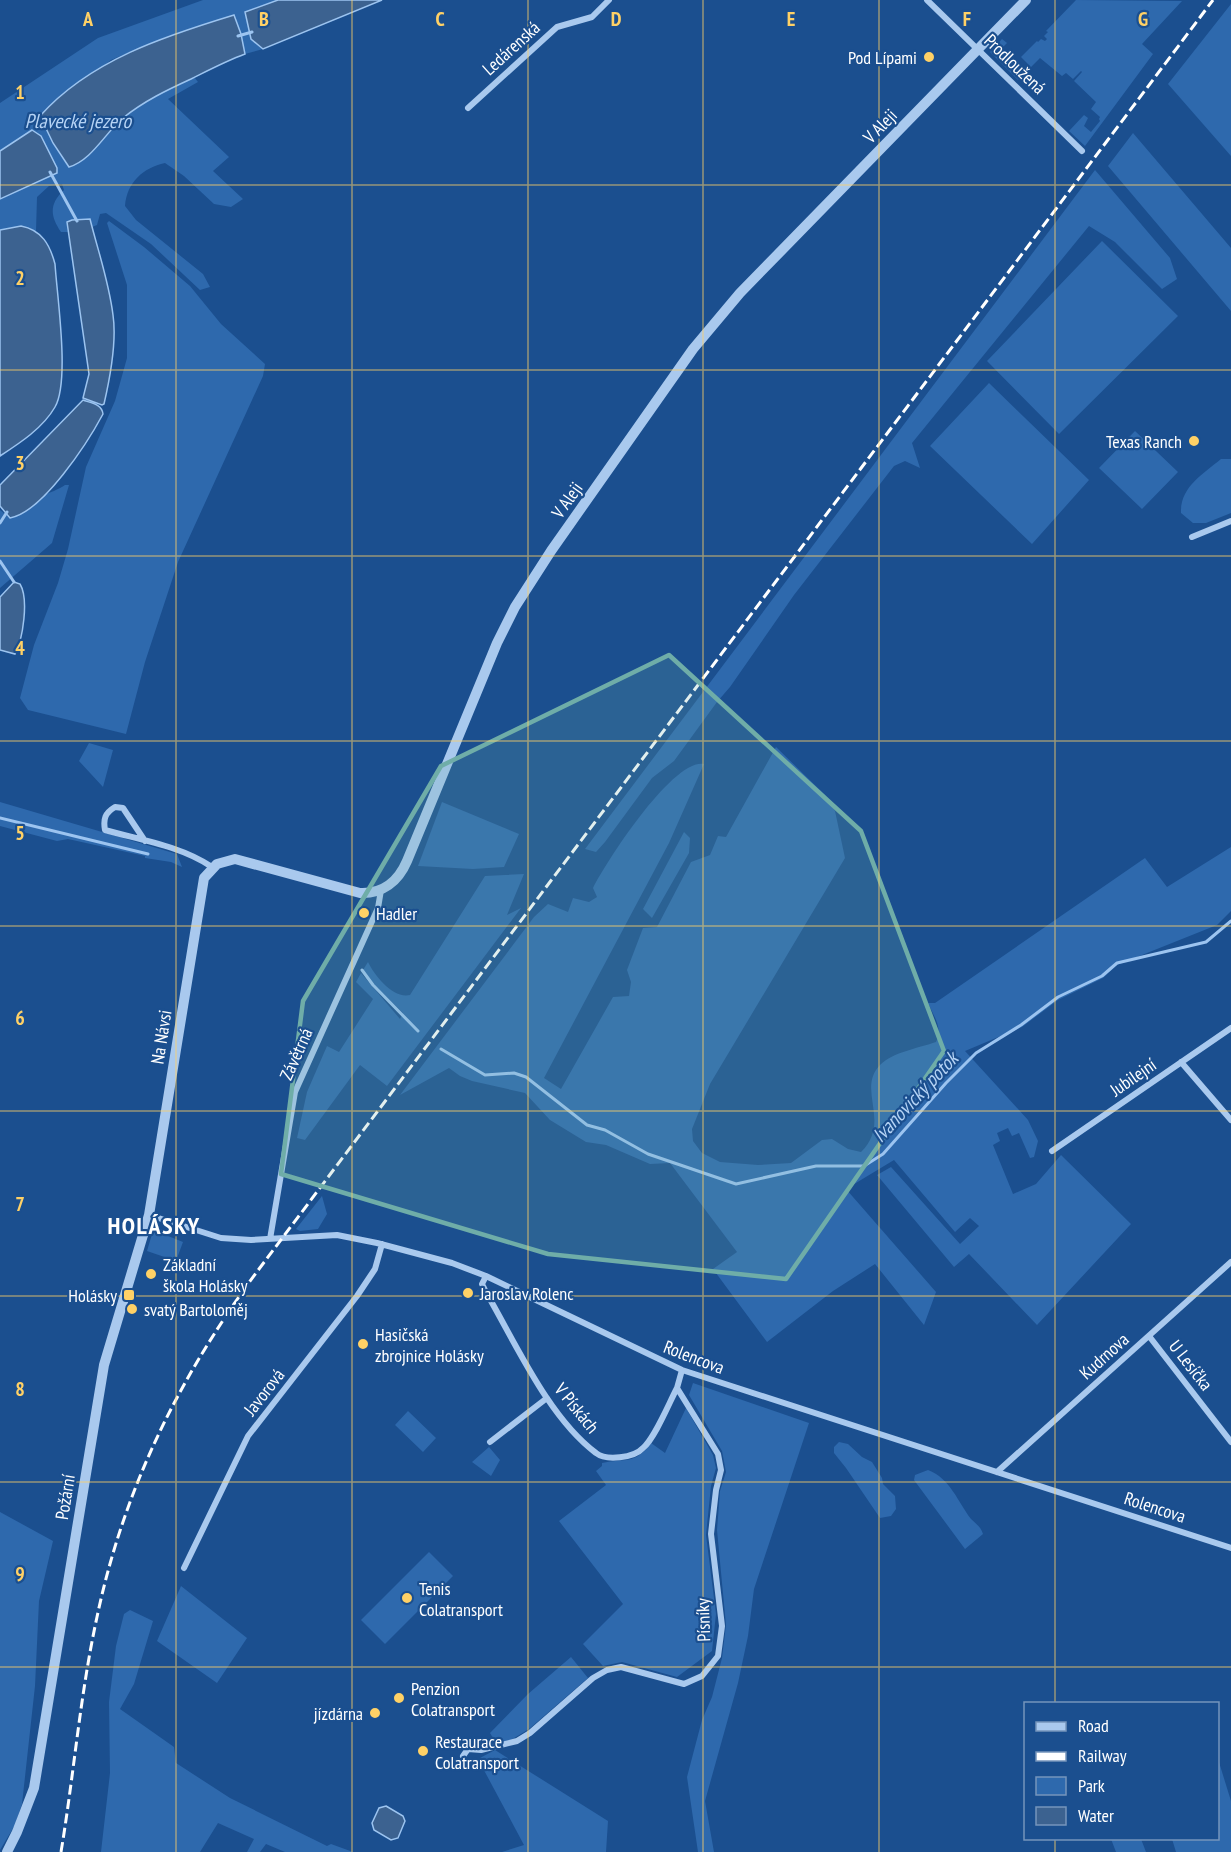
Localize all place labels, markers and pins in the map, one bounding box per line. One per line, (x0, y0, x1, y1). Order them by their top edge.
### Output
place label: Pod Lípami (848, 46, 917, 69)
marker: Pod Lípami (922, 50, 936, 64)
place label: Texas Ranch (1106, 430, 1182, 453)
marker: Texas Ranch (1187, 434, 1201, 448)
place label: Hadler (376, 902, 417, 925)
marker: Hadler (357, 906, 371, 920)
place label: Základní škola Holásky (163, 1253, 248, 1297)
marker: Základní škola Holásky (144, 1267, 158, 1281)
place label: Jaroslav Rolenc (479, 1282, 574, 1305)
place label: Holásky (68, 1284, 117, 1307)
marker: Jaroslav Rolenc (461, 1286, 475, 1300)
marker: Holásky (122, 1288, 136, 1302)
place label: svatý Bartoloměj (144, 1298, 248, 1321)
marker: svatý Bartoloměj (125, 1302, 139, 1316)
place label: Hasičská zbrojnice Holásky (375, 1323, 484, 1367)
marker: Hasičská zbrojnice Holásky (356, 1337, 370, 1351)
place label: Tenis Colatransport (419, 1577, 503, 1621)
marker: Tenis Colatransport (400, 1591, 414, 1605)
place label: Penzion Colatransport (411, 1677, 495, 1721)
marker: Penzion Colatransport (392, 1691, 406, 1705)
place label: jízdárna (314, 1702, 363, 1725)
marker: jízdárna (368, 1706, 382, 1720)
place label: Restaurace Colatransport (435, 1730, 519, 1774)
marker: Restaurace Colatransport (416, 1744, 430, 1758)

